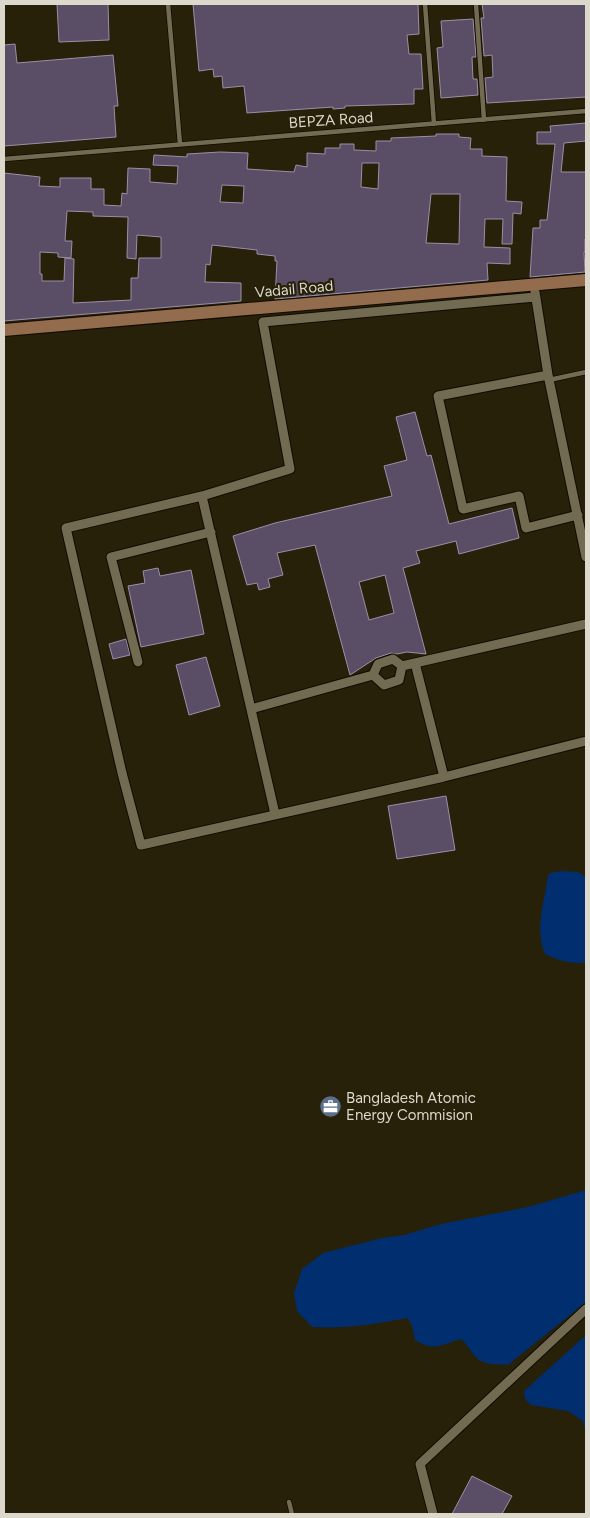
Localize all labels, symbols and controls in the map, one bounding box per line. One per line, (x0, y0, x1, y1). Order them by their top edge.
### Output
street label: BEPZA Road (288, 108, 374, 132)
street label: Vadail Road (254, 277, 334, 301)
place label: Bangladesh Atomic Energy Commision (346, 1089, 476, 1124)
office icon: Bangladesh Atomic Energy Commision (318, 1095, 342, 1119)

